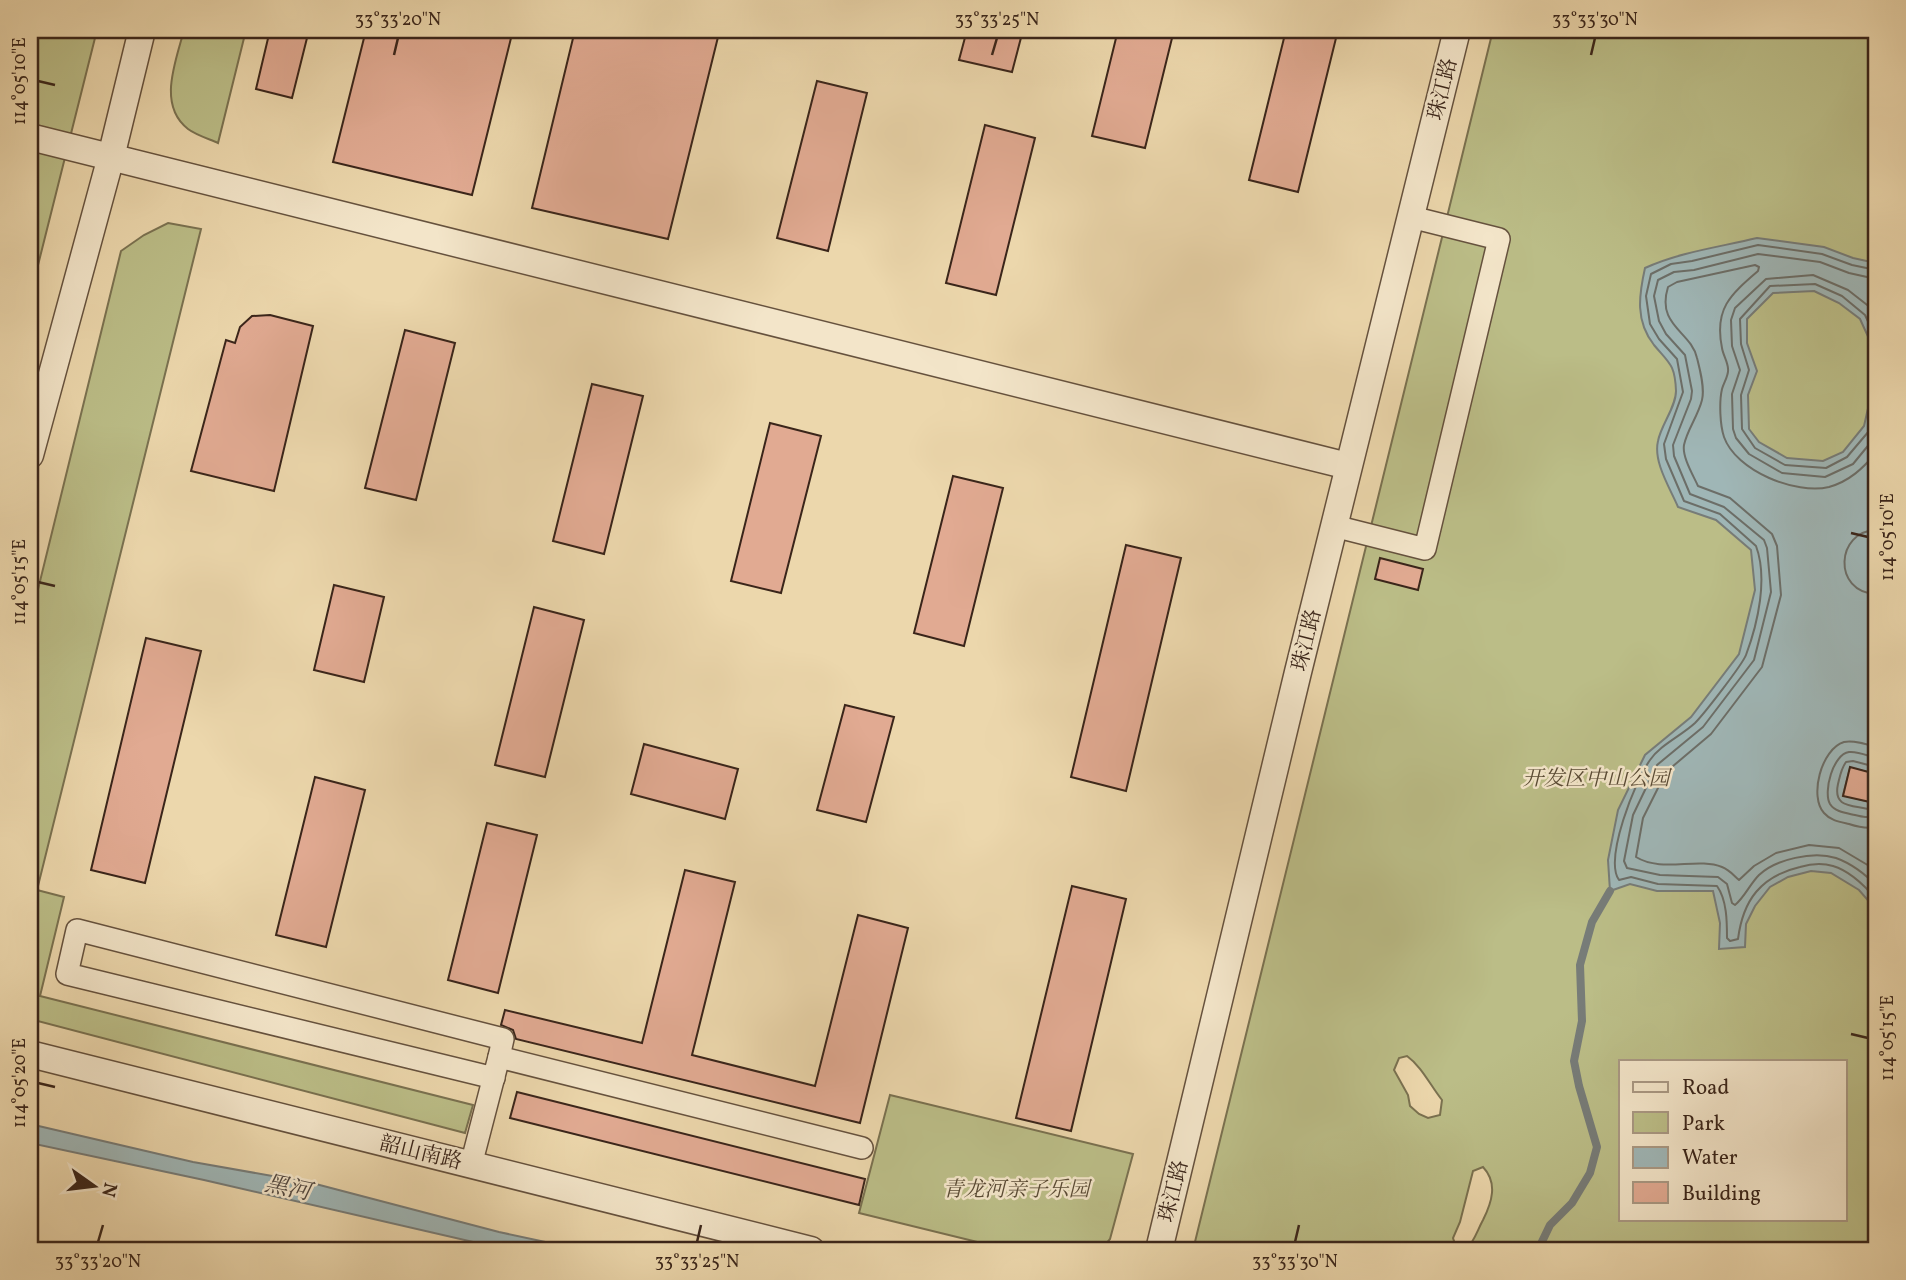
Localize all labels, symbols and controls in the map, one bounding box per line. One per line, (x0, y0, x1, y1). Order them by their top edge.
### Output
text: 33°33'20"N (355, 8, 441, 33)
text: 33°33'25"N (955, 8, 1039, 33)
text: 33°33'30"N (1552, 8, 1638, 33)
text: 114°05'10"E (8, 37, 33, 125)
street label: 珠江路 (1422, 55, 1465, 123)
text: 114°05'10"E (1876, 493, 1901, 581)
text: 114°05'15"E (8, 539, 33, 625)
street label: 珠江路 (1286, 606, 1329, 674)
park label: 开发区中山公园 (1523, 765, 1672, 794)
text: 114°05'15"E (1876, 995, 1901, 1081)
text: 114°05'20"E (8, 1038, 33, 1128)
legend (1619, 1060, 1846, 1220)
text: Road (1682, 1074, 1729, 1103)
text: Park (1682, 1110, 1725, 1139)
street label: 韶山南路 (376, 1129, 465, 1178)
text: Water (1682, 1144, 1738, 1173)
north arrow (60, 1150, 130, 1220)
street label: 珠江路 (1153, 1157, 1196, 1225)
water label: 黑河 (262, 1169, 317, 1210)
park label: 青龙河亲子乐园 (943, 1176, 1092, 1205)
text: N (94, 1180, 123, 1200)
text: Building (1682, 1180, 1761, 1209)
text: 33°33'20"N (55, 1250, 141, 1275)
text: 33°33'25"N (655, 1250, 739, 1275)
text: 33°33'30"N (1252, 1250, 1338, 1275)

